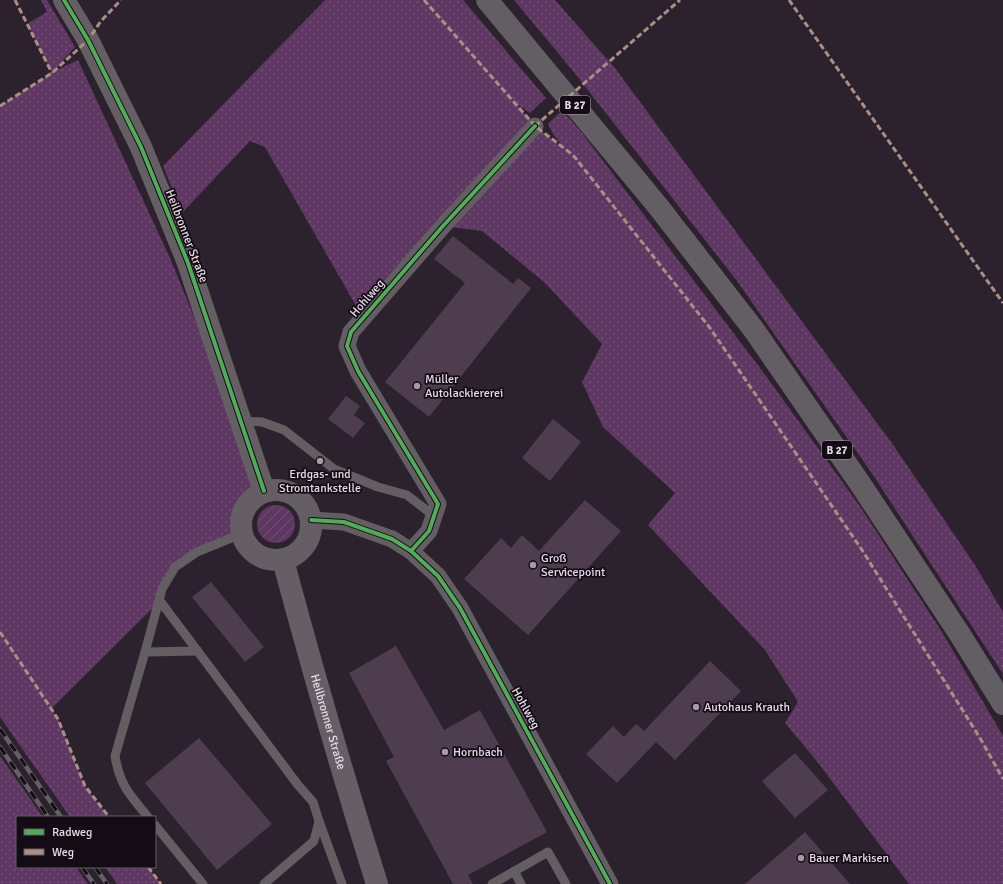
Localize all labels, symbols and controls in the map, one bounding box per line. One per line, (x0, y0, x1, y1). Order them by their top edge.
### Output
road number: B 27 (560, 96, 590, 114)
street label: Heilbronner Straße (162, 187, 211, 285)
street label: Hohlweg (347, 276, 388, 320)
place label: Müller Autolackiererei (425, 372, 503, 401)
marker: Müller Autolackiererei (412, 381, 422, 391)
road number: B 27 (822, 441, 852, 459)
marker: Erdgas- und Stromtankstelle (315, 456, 325, 466)
place label: Erdgas- und Stromtankstelle (279, 467, 361, 496)
place label: Groß Servicepoint (541, 551, 605, 580)
marker: Groß Servicepoint (528, 560, 538, 570)
street label: Heilbronner Straße (307, 672, 349, 771)
street label: Hohlweg (508, 685, 543, 732)
place label: Autohaus Krauth (704, 700, 790, 715)
marker: Autohaus Krauth (691, 702, 701, 712)
place label: Hornbach (453, 745, 503, 760)
marker: Hornbach (440, 747, 450, 757)
legend (16, 816, 156, 868)
text: Radweg (52, 825, 92, 840)
text: Weg (52, 845, 74, 860)
place label: Bauer Markisen (809, 851, 889, 866)
marker: Bauer Markisen (796, 853, 806, 863)

